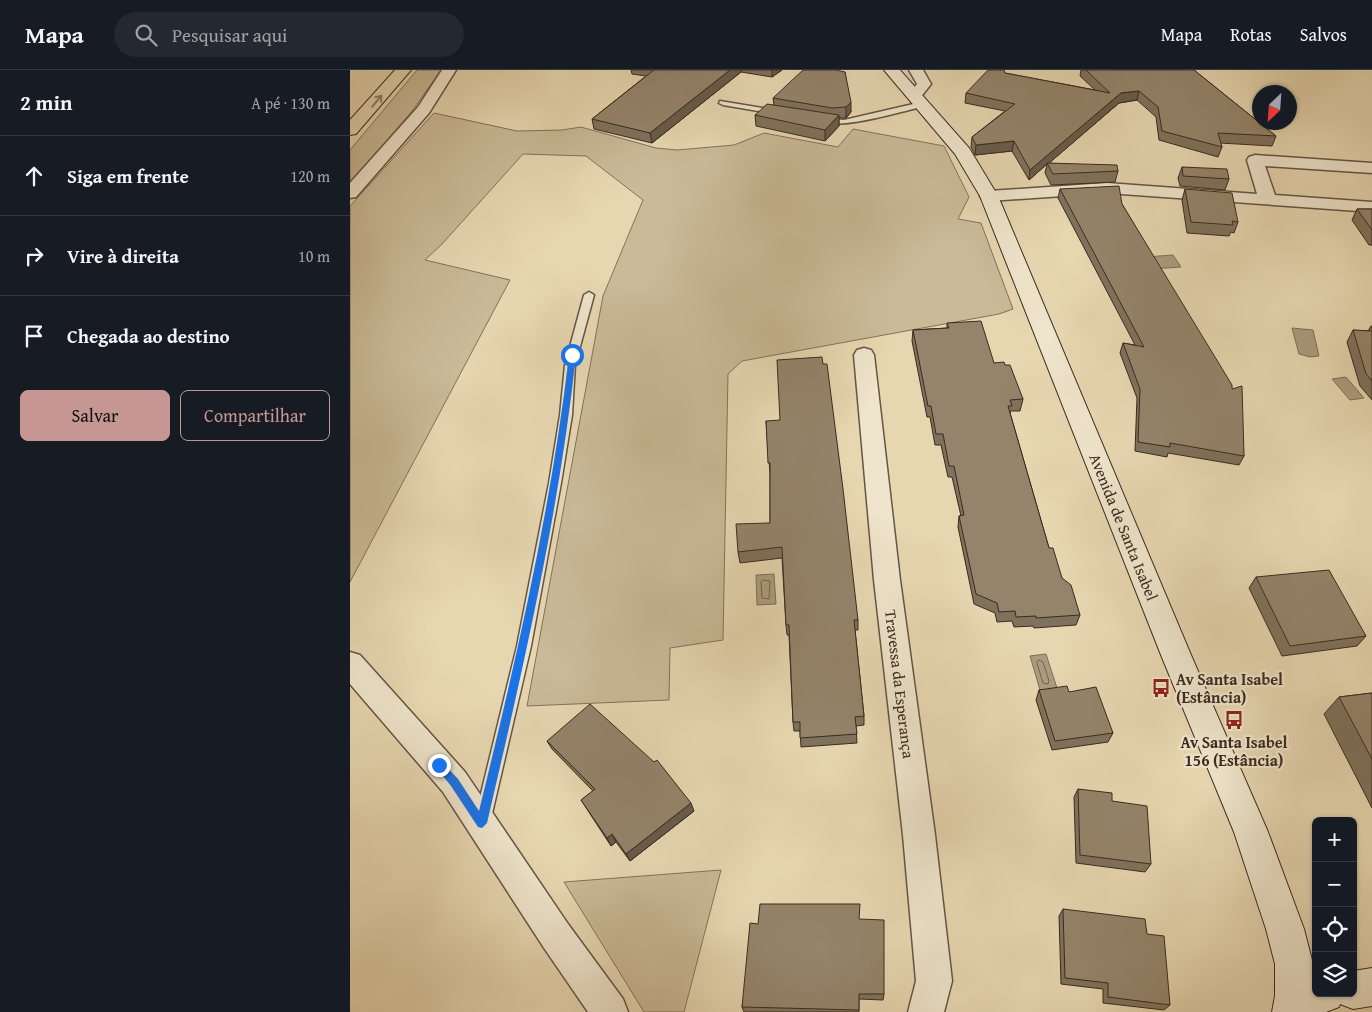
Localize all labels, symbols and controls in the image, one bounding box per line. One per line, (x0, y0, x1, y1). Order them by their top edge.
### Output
search box (114, 12, 464, 57)
text: Mapa (25, 17, 84, 52)
icon: search (132, 21, 160, 49)
text: Pesquisar aqui (172, 21, 287, 49)
text: Mapa (1161, 21, 1202, 48)
text: Rotas (1230, 21, 1272, 48)
text: Salvos (1300, 21, 1347, 48)
north arrow (1252, 85, 1297, 130)
text: 2 min (20, 87, 72, 118)
text: A pé · 130 m (251, 91, 330, 115)
one-way arrow (372, 95, 383, 108)
icon: ahead (20, 162, 48, 190)
text: Siga em frente (67, 162, 189, 190)
text: 120 m (290, 164, 330, 188)
icon: right (20, 242, 48, 270)
text: Vire à direita (67, 242, 179, 270)
text: 10 m (298, 244, 330, 268)
icon: arrive (20, 322, 48, 350)
text: Chegada ao destino (67, 322, 230, 350)
route start (561, 344, 584, 367)
button: Salvar (20, 390, 170, 441)
button: Compartilhar (180, 390, 330, 441)
street label: Avenida de Santa Isabel (1083, 450, 1165, 605)
street label: Travessa da Esperança (879, 608, 921, 760)
place label: Av Santa Isabel (Estância) (1176, 667, 1283, 709)
bus stop icon: Av Santa Isabel (Estância) (1150, 677, 1172, 699)
bus stop icon: Av Santa Isabel 156 (Estância) (1223, 709, 1245, 731)
place label: Av Santa Isabel 156 (Estância) (1180, 730, 1288, 772)
route end (428, 754, 451, 777)
map controls (1312, 817, 1357, 997)
button: + (1312, 817, 1357, 862)
button: − (1312, 862, 1357, 907)
button: locate (1312, 907, 1357, 952)
button: layers (1312, 952, 1357, 997)

